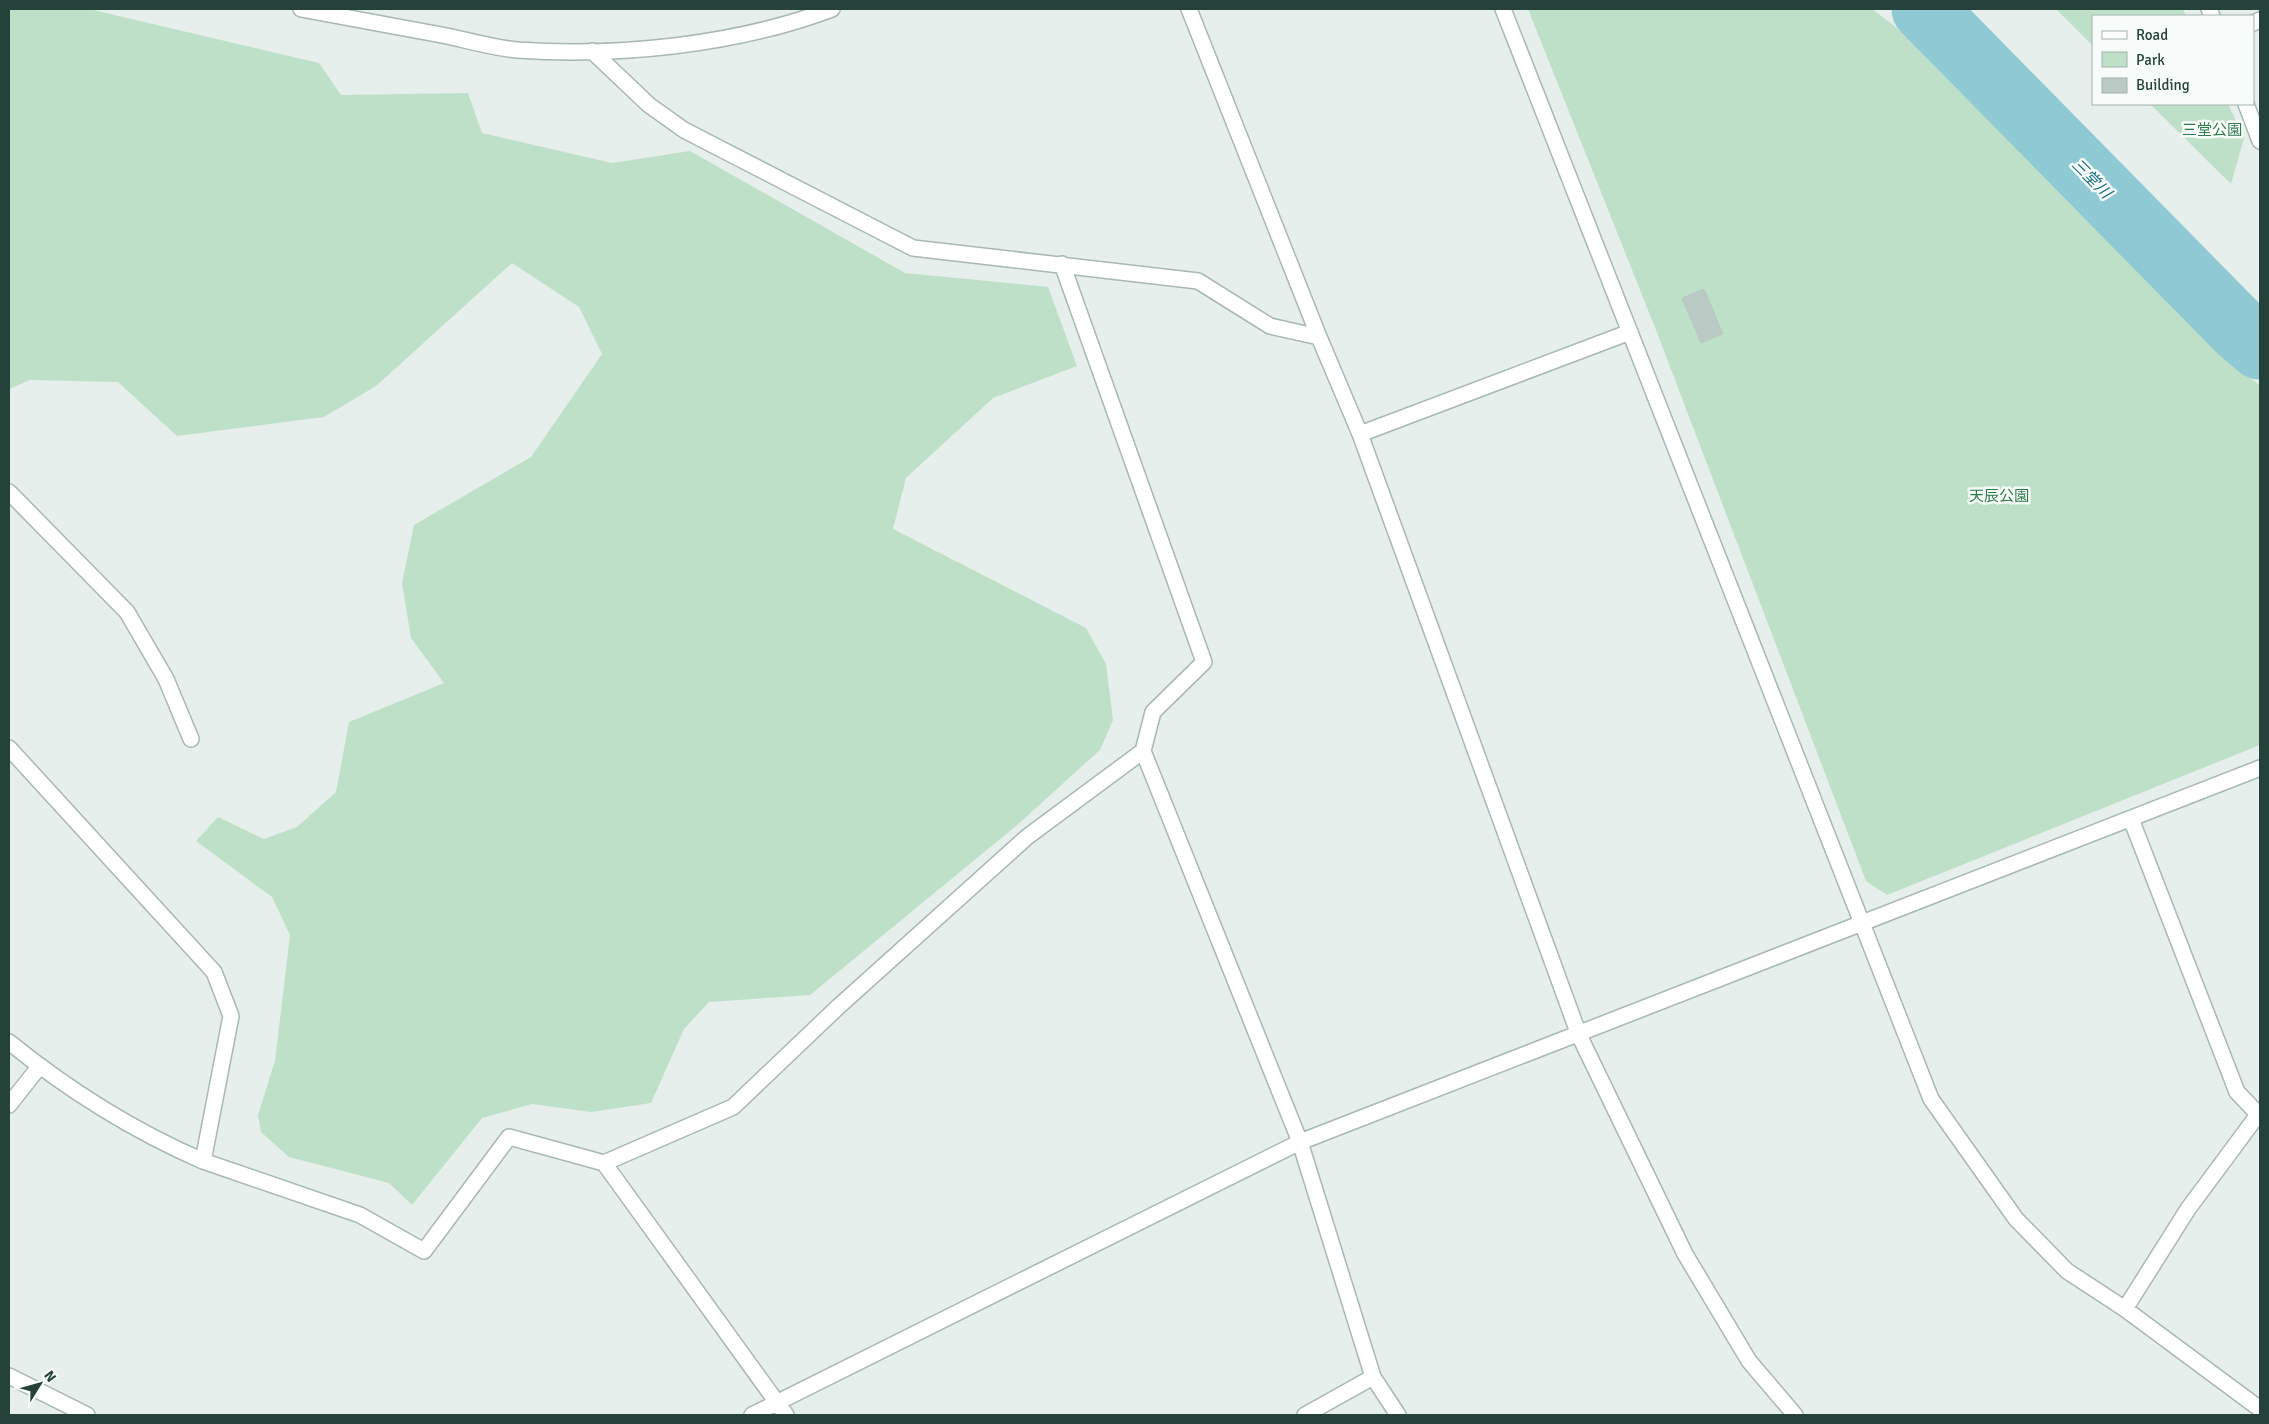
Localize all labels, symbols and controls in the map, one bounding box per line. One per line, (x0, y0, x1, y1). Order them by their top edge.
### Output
legend (2092, 15, 2254, 105)
text: Road (2136, 26, 2168, 44)
text: Park (2136, 51, 2165, 69)
text: Building (2136, 76, 2190, 94)
park label: 三堂公園 (2182, 121, 2242, 139)
water label: 三堂川 (2067, 155, 2117, 204)
park label: 天辰公園 (1969, 487, 2029, 505)
north arrow (15, 1359, 65, 1409)
text: N (40, 1367, 60, 1385)

